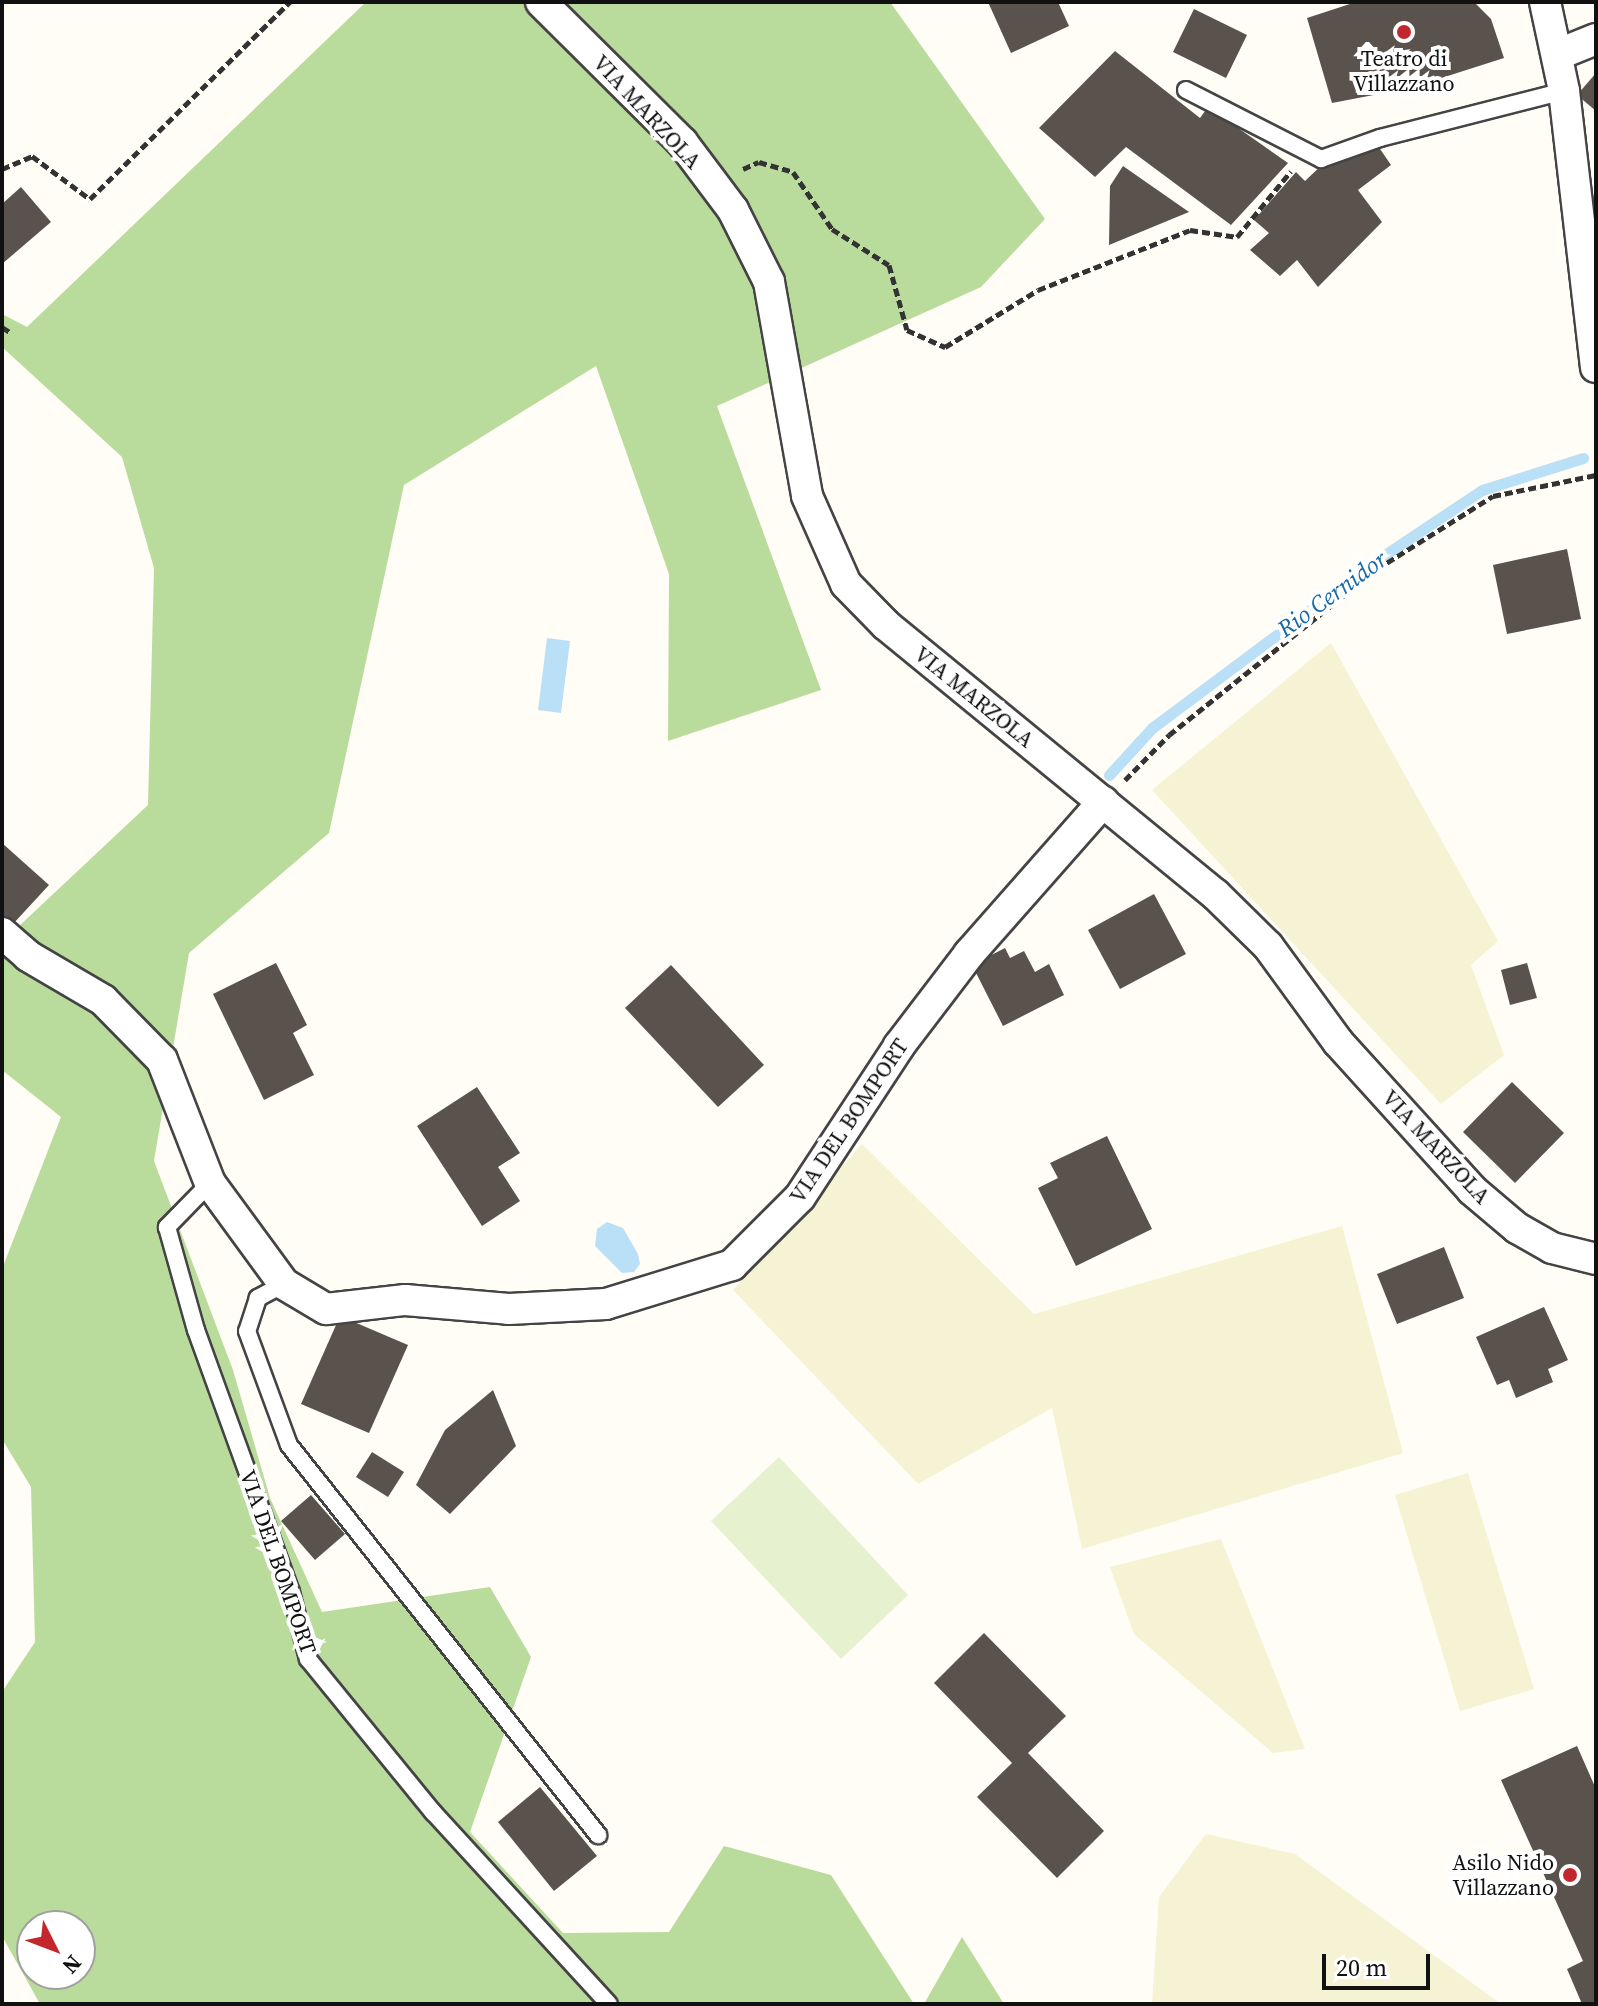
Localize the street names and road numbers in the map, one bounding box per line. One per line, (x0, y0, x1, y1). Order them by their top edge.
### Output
street label: VIA MARZOLA (588, 50, 706, 174)
street label: VIA MARZOLA (909, 641, 1039, 753)
street label: VIA DEL BOMPORT (784, 1034, 914, 1208)
street label: VIA MARZOLA (1377, 1085, 1495, 1209)
street label: VIA DEL BOMPORT (234, 1467, 322, 1657)

